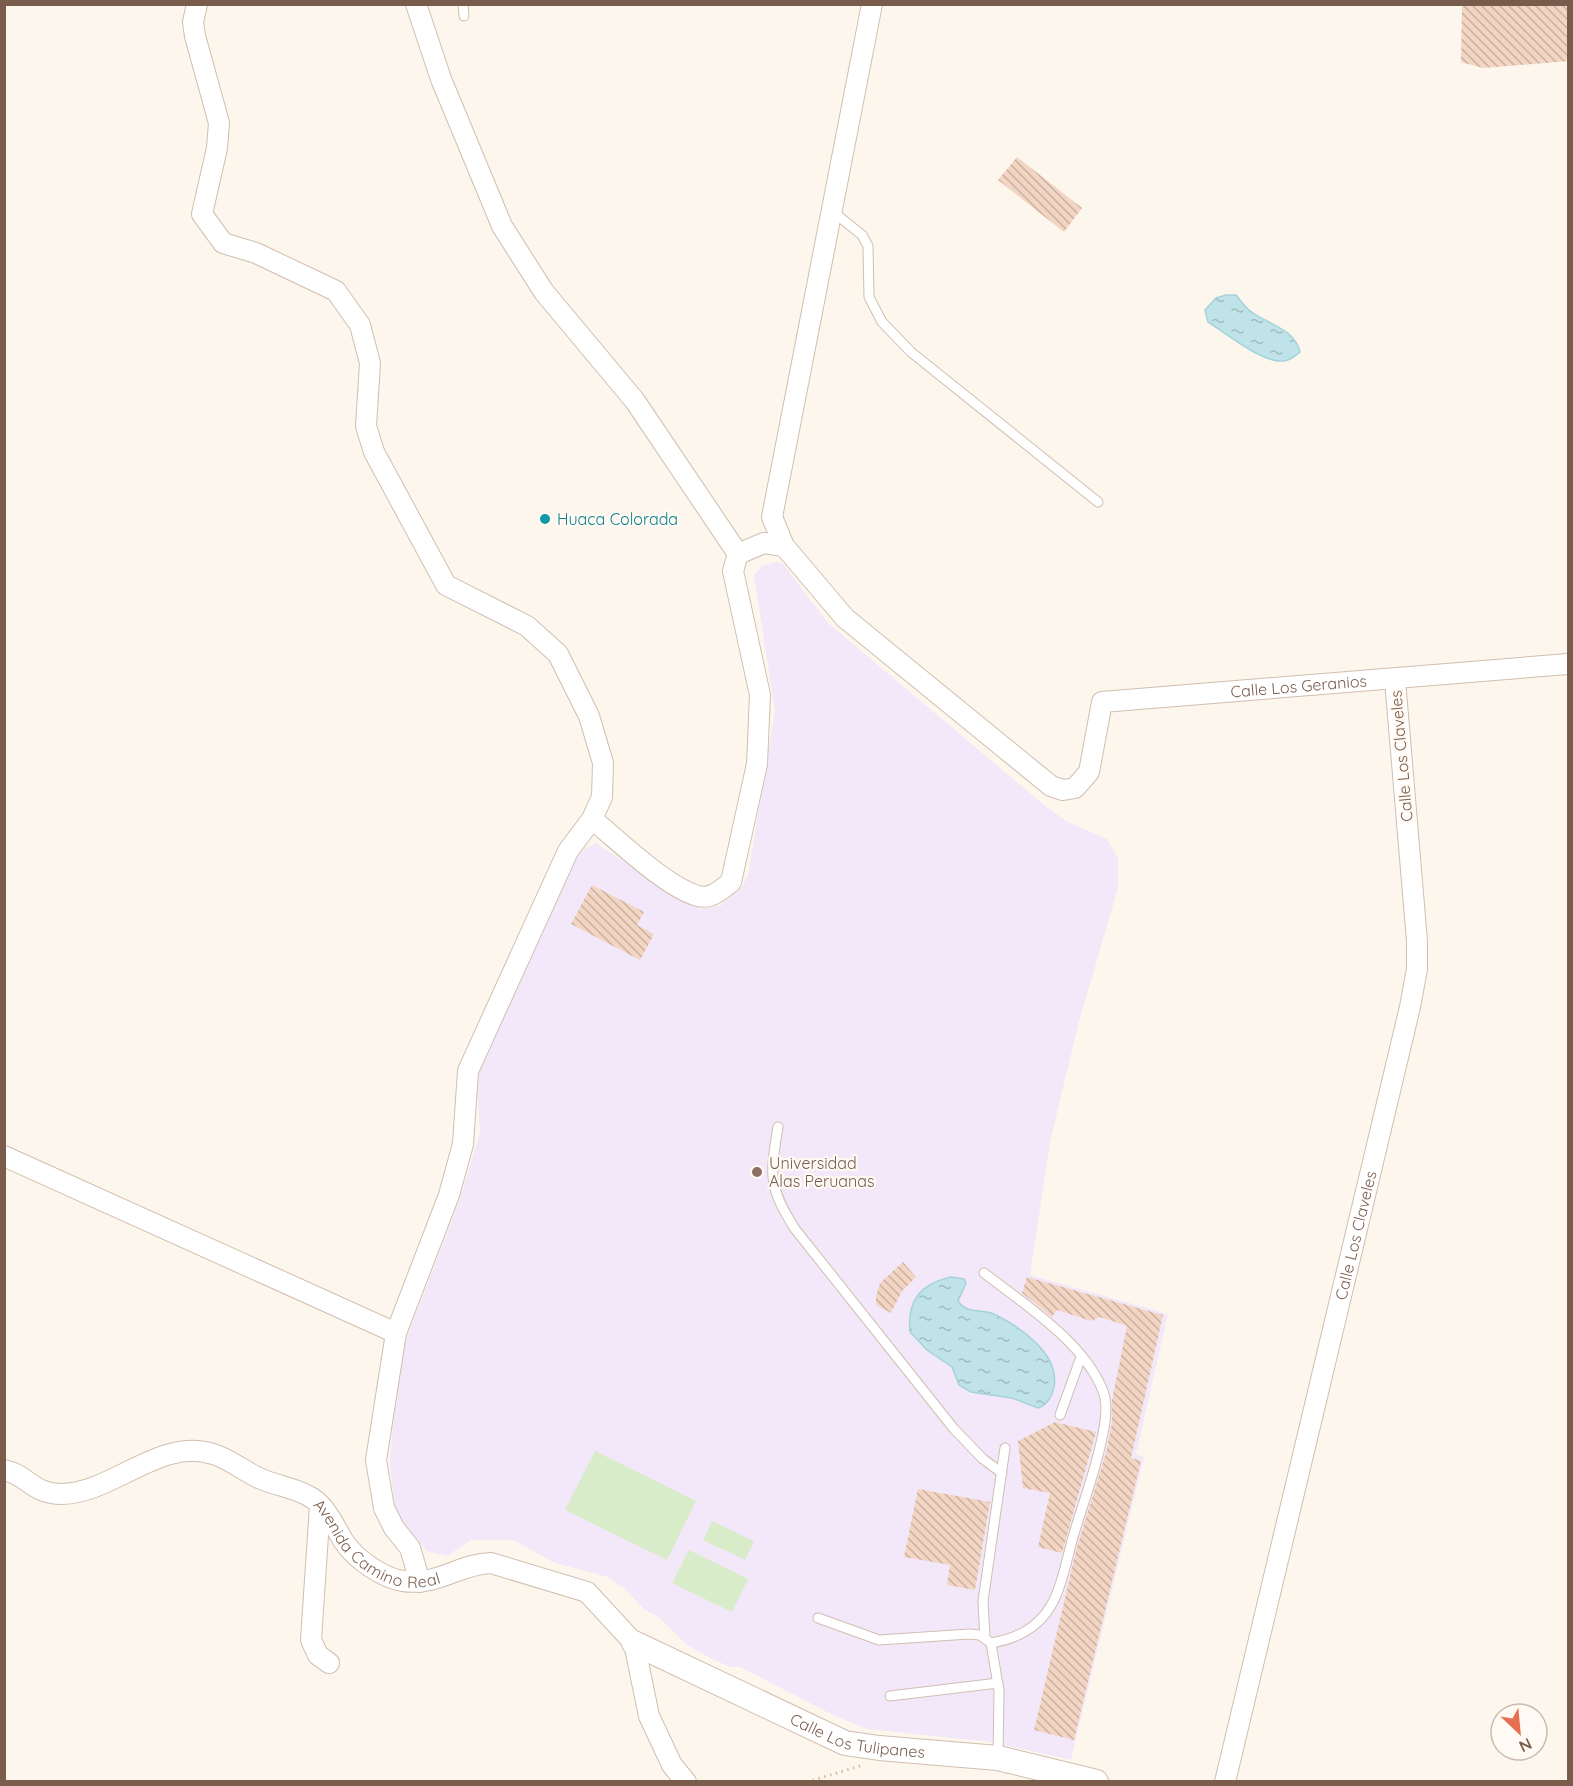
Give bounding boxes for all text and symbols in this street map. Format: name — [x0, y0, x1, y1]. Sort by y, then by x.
place label: Huaca Colorada — [557, 509, 678, 529]
marker: Huaca Colorada — [538, 512, 552, 526]
street label: Calle Los Geranios — [1230, 670, 1368, 701]
street label: Calle Los Claveles — [1385, 689, 1417, 823]
place label: Universidad Alas Peruanas — [769, 1153, 874, 1191]
marker: Universidad Alas Peruanas — [750, 1165, 764, 1179]
street label: Calle Los Claveles — [1330, 1169, 1381, 1302]
street label: Avenida Camino Real — [309, 1494, 442, 1592]
north arrow — [1489, 1702, 1549, 1762]
street label: Calle Los Tulipanes — [787, 1708, 926, 1762]
text: N — [1516, 1734, 1535, 1757]

